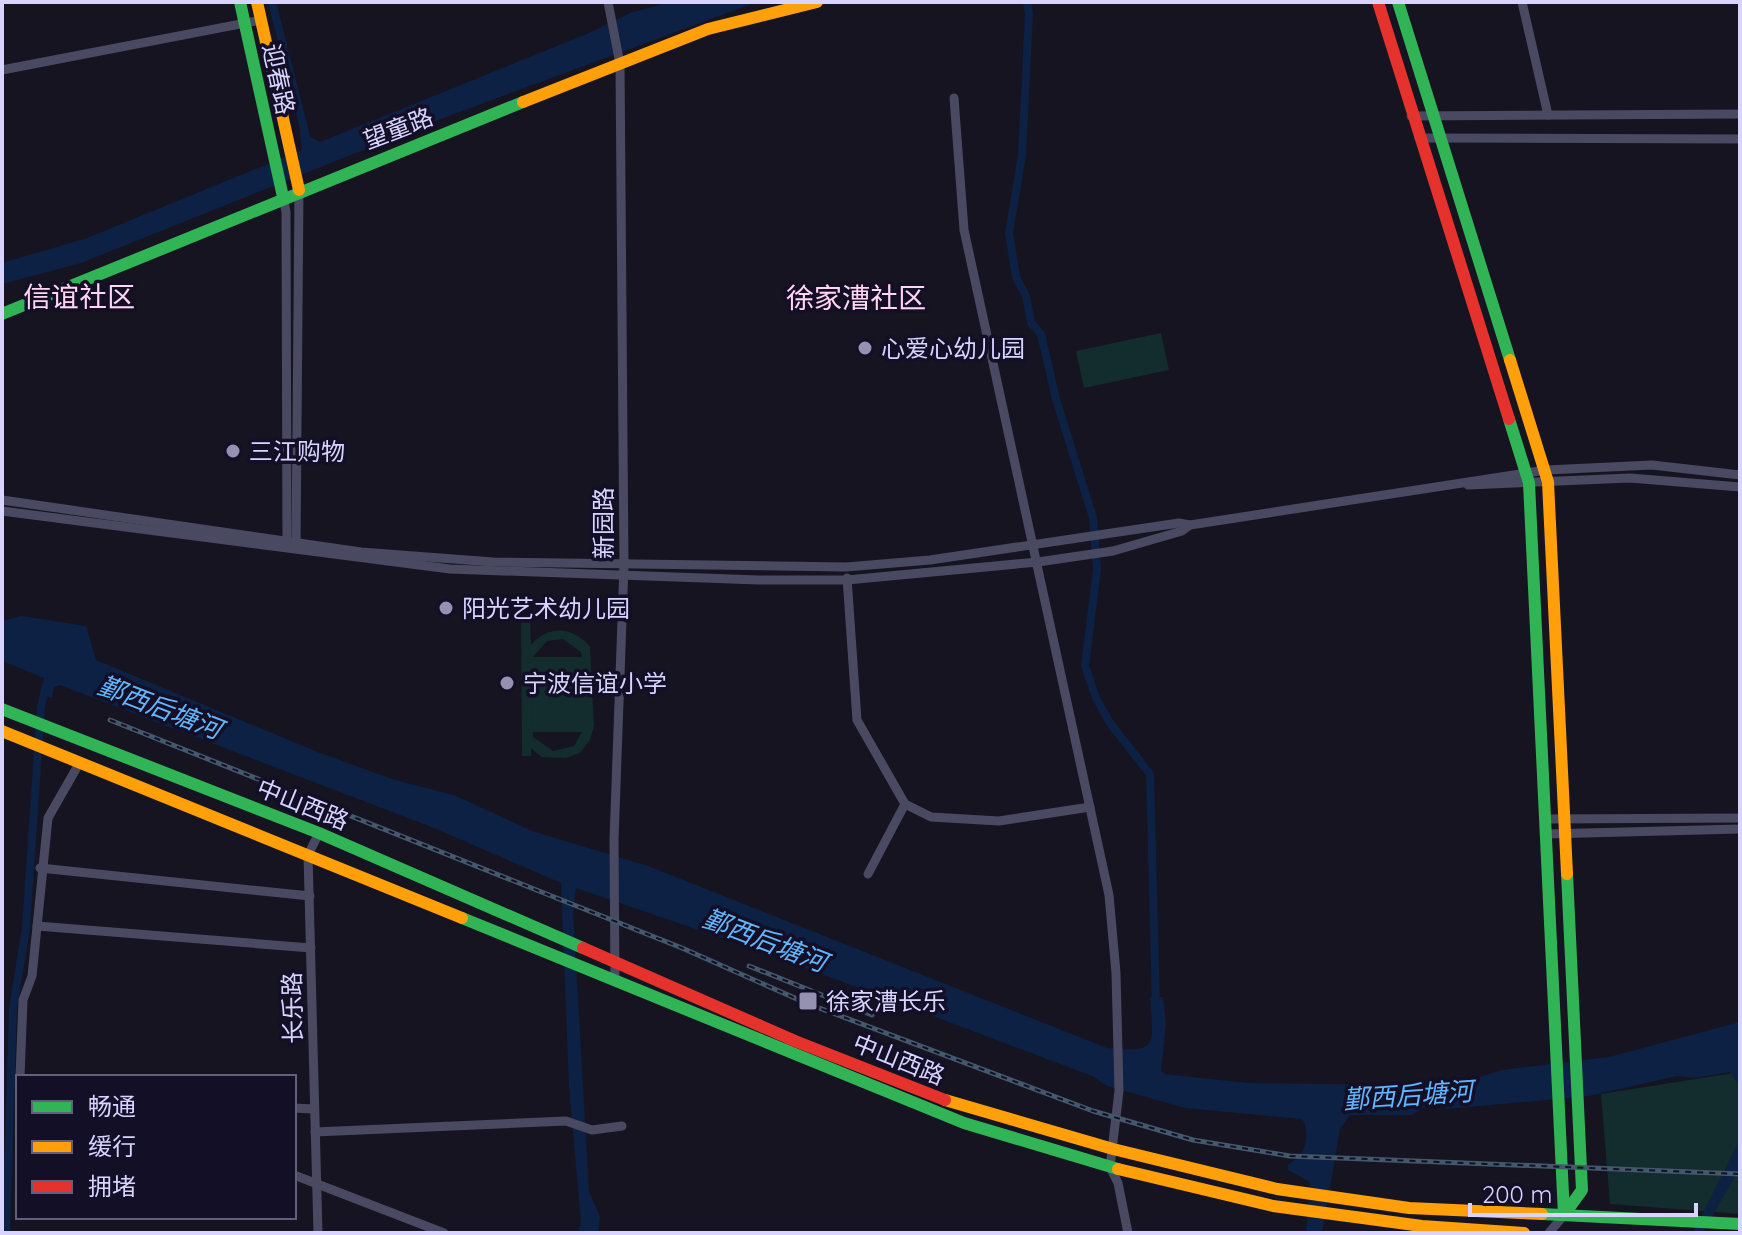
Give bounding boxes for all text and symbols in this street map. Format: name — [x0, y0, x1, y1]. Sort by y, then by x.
street label: 迎春路 — [257, 41, 301, 117]
street label: 望童路 — [359, 101, 437, 155]
district label: 信谊社区 — [23, 279, 135, 314]
district label: 徐家漕社区 — [786, 280, 926, 315]
place label: 心爱心幼儿园 — [881, 333, 1025, 363]
marker: 心爱心幼儿园 — [856, 339, 874, 357]
place label: 三江购物 — [249, 436, 345, 466]
marker: 三江购物 — [224, 442, 242, 460]
street label: 新园路 — [588, 487, 618, 559]
place label: 阳光艺术幼儿园 — [462, 593, 630, 623]
marker: 阳光艺术幼儿园 — [437, 599, 455, 617]
water label: 鄞西后塘河 — [93, 668, 231, 747]
place label: 宁波信谊小学 — [523, 668, 667, 698]
marker: 宁波信谊小学 — [498, 674, 516, 692]
street label: 中山西路 — [253, 772, 353, 836]
water label: 鄞西后塘河 — [698, 901, 836, 980]
street label: 长乐路 — [276, 972, 308, 1044]
place label: 徐家漕长乐 — [826, 986, 946, 1016]
marker: 徐家漕长乐 — [797, 990, 819, 1012]
street label: 中山西路 — [849, 1027, 949, 1091]
water label: 鄞西后塘河 — [1342, 1074, 1479, 1116]
legend — [16, 1075, 296, 1219]
text: 畅通 — [88, 1091, 136, 1121]
text: 缓行 — [88, 1131, 136, 1161]
scale bar — [1470, 1167, 1696, 1217]
text: 拥堵 — [88, 1171, 136, 1201]
text: 200 m — [1482, 1179, 1552, 1209]

